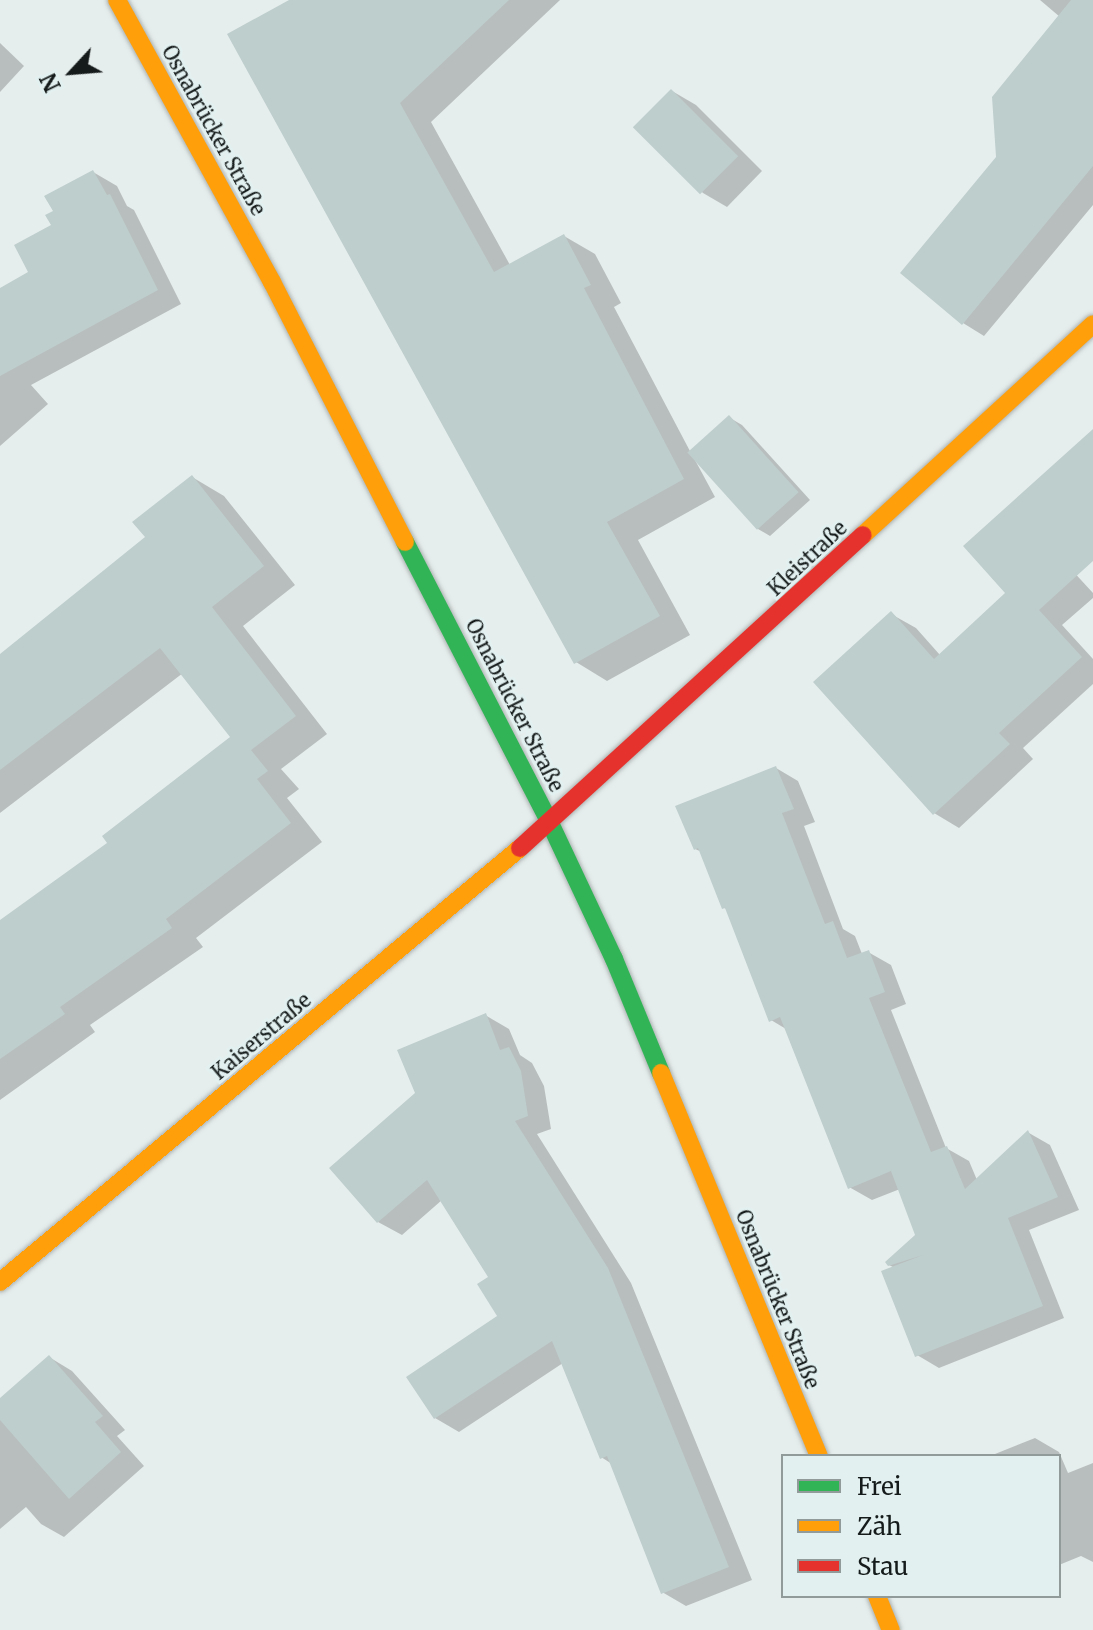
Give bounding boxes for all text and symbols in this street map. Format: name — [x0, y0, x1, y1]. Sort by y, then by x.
north arrow — [32, 32, 112, 112]
street label: Osnabrücker Straße — [157, 41, 271, 219]
text: N — [34, 69, 67, 96]
street label: Kleistraße — [763, 516, 851, 600]
street label: Osnabrücker Straße — [461, 615, 569, 795]
street label: Kaiserstraße — [207, 988, 315, 1084]
street label: Osnabrücker Straße — [731, 1206, 825, 1392]
legend — [781, 1454, 1061, 1598]
text: Frei — [857, 1471, 902, 1502]
text: Zäh — [857, 1511, 902, 1542]
text: Stau — [857, 1551, 908, 1582]

